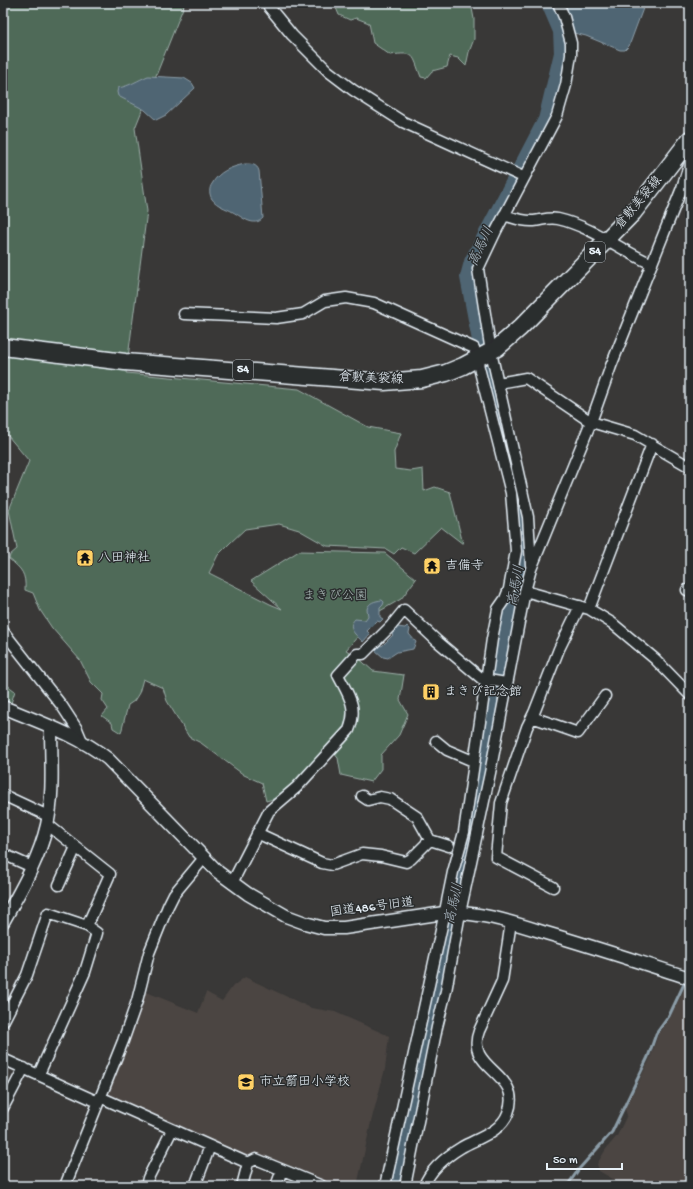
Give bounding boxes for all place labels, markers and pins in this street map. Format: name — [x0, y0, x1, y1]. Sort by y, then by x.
temple icon: 八田神社 — [75, 548, 95, 568]
place label: 八田神社 — [98, 551, 150, 566]
temple icon: 吉備寺 — [422, 556, 442, 576]
place label: 吉備寺 — [445, 559, 484, 574]
building icon: まきび記念館 — [421, 682, 441, 702]
place label: まきび記念館 — [444, 684, 522, 700]
school or university icon: 市立箭田小学校 — [236, 1072, 256, 1092]
place label: 市立箭田小学校 — [259, 1074, 350, 1090]

